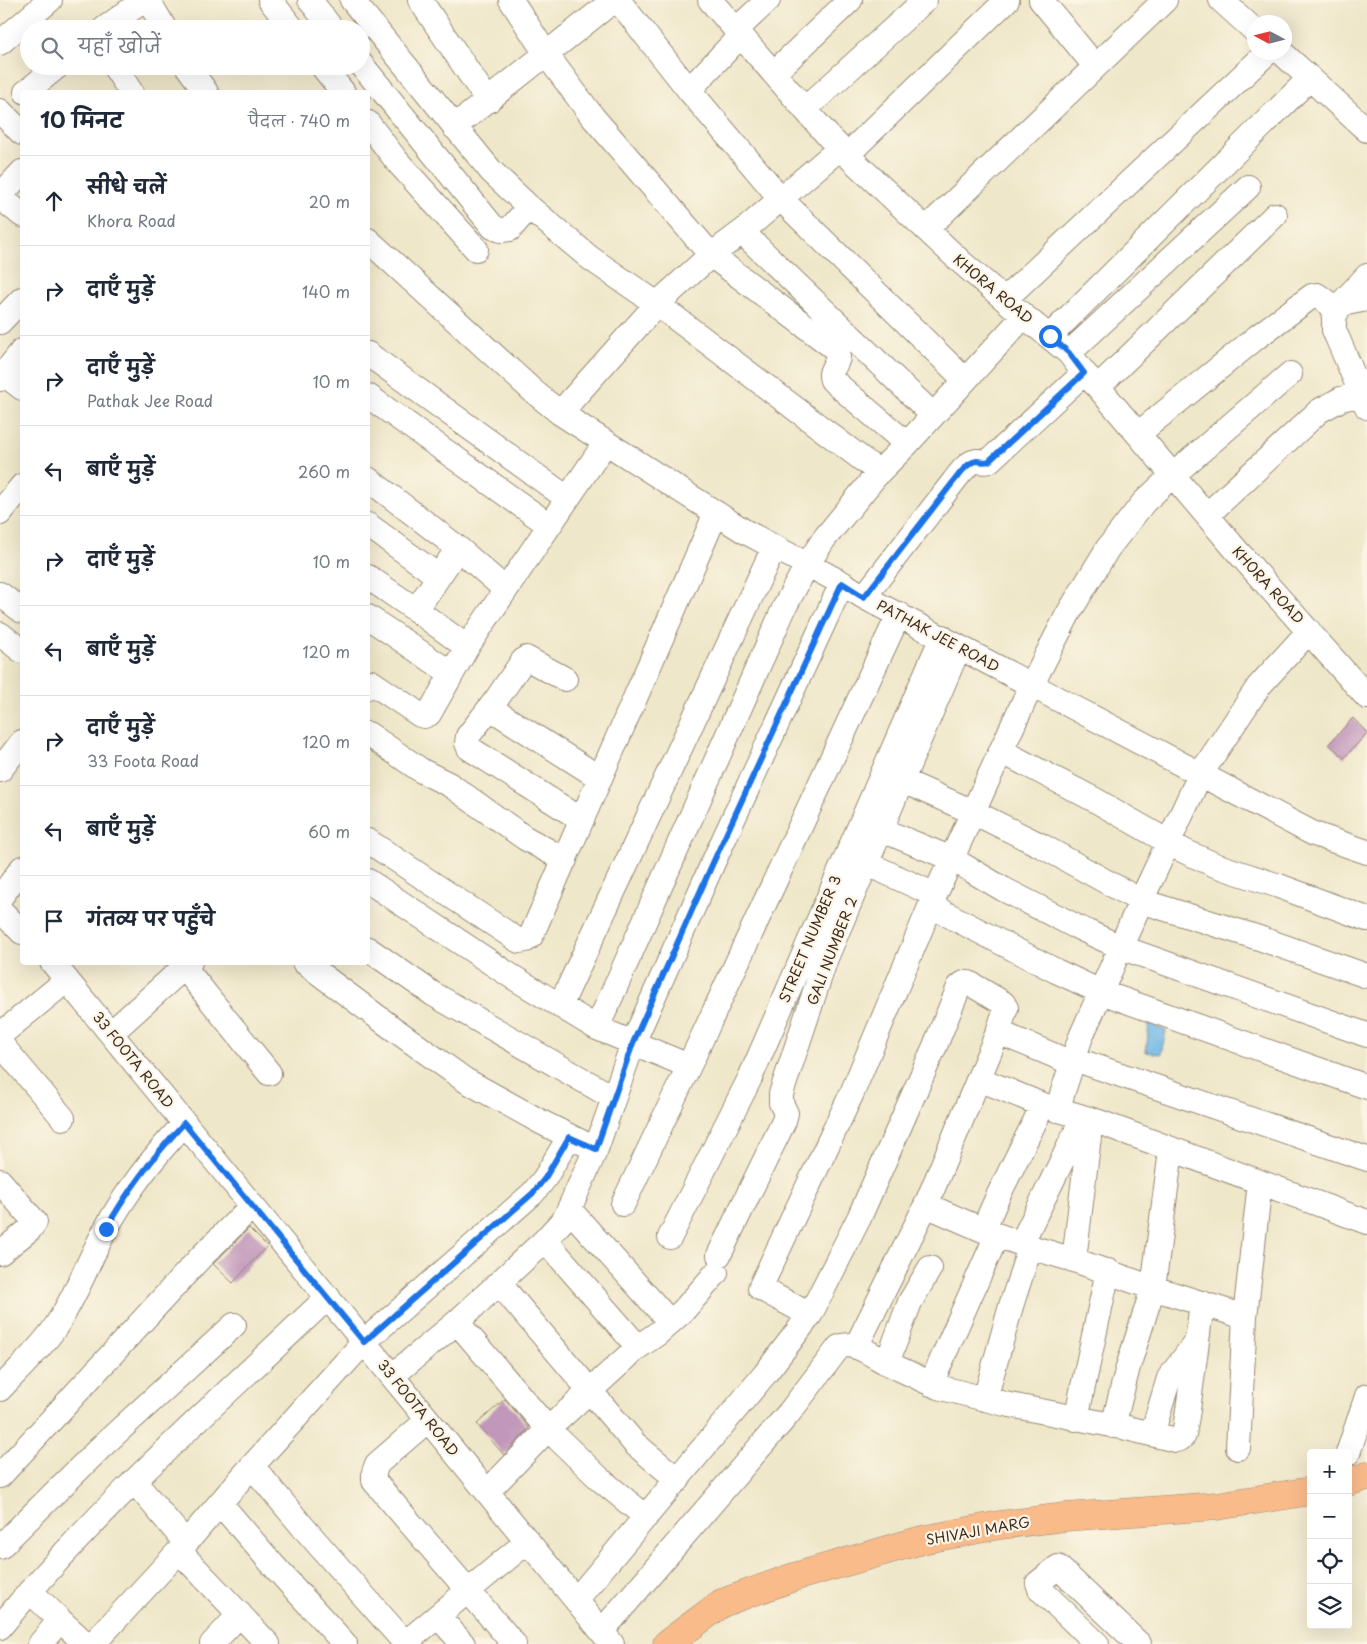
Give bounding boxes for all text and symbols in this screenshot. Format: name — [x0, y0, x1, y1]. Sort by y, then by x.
north arrow — [1247, 15, 1292, 60]
search box — [20, 20, 370, 75]
text: यहाँ खोजें — [78, 31, 161, 59]
icon: search — [38, 34, 66, 62]
text: 10 मिनट — [40, 103, 123, 135]
text: पैदल · 740 m — [248, 108, 350, 132]
text: सीधे चलें — [87, 172, 166, 200]
icon: ahead — [40, 187, 68, 215]
text: 20 m — [309, 189, 350, 213]
text: Khora Road — [87, 208, 176, 232]
street label: KHORA ROAD — [949, 249, 1038, 328]
text: दाएँ मुड़ें — [87, 274, 154, 302]
icon: right — [40, 277, 68, 305]
text: 140 m — [302, 279, 350, 303]
route start — [1039, 325, 1062, 348]
text: दाएँ मुड़ें — [87, 352, 154, 380]
icon: right — [40, 367, 68, 395]
text: 10 m — [313, 369, 350, 393]
text: Pathak Jee Road — [87, 388, 213, 412]
text: बाएँ मुड़ें — [87, 454, 155, 482]
icon: left — [40, 457, 68, 485]
text: 260 m — [298, 459, 350, 483]
street label: KHORA ROAD — [1228, 541, 1309, 628]
text: दाएँ मुड़ें — [87, 544, 154, 572]
icon: right — [40, 547, 68, 575]
text: 10 m — [313, 549, 350, 573]
street label: PATHAK JEE ROAD — [873, 594, 1003, 677]
text: बाएँ मुड़ें — [87, 634, 155, 662]
icon: left — [40, 637, 68, 665]
text: 120 m — [303, 639, 350, 663]
text: दाएँ मुड़ें — [87, 712, 154, 740]
icon: right — [40, 727, 68, 755]
text: 120 m — [303, 729, 350, 753]
text: 33 Foota Road — [87, 748, 199, 772]
text: बाएँ मुड़ें — [87, 814, 155, 842]
icon: left — [40, 817, 68, 845]
text: 60 m — [308, 819, 350, 843]
street label: STREET NUMBER 3 — [773, 872, 846, 1006]
street label: GALI NUMBER 2 — [801, 894, 862, 1008]
text: गंतव्य पर पहुँचे — [87, 904, 215, 932]
icon: arrive — [40, 907, 68, 935]
street label: 33 FOOTA ROAD — [88, 1007, 179, 1113]
route end — [95, 1218, 118, 1241]
street label: 33 FOOTA ROAD — [373, 1355, 464, 1461]
map controls — [1307, 1449, 1352, 1629]
button: + — [1307, 1449, 1352, 1494]
button: − — [1307, 1494, 1352, 1539]
street label: SHIVAJI MARG — [924, 1511, 1031, 1550]
button: locate — [1307, 1539, 1352, 1584]
button: layers — [1307, 1584, 1352, 1629]

